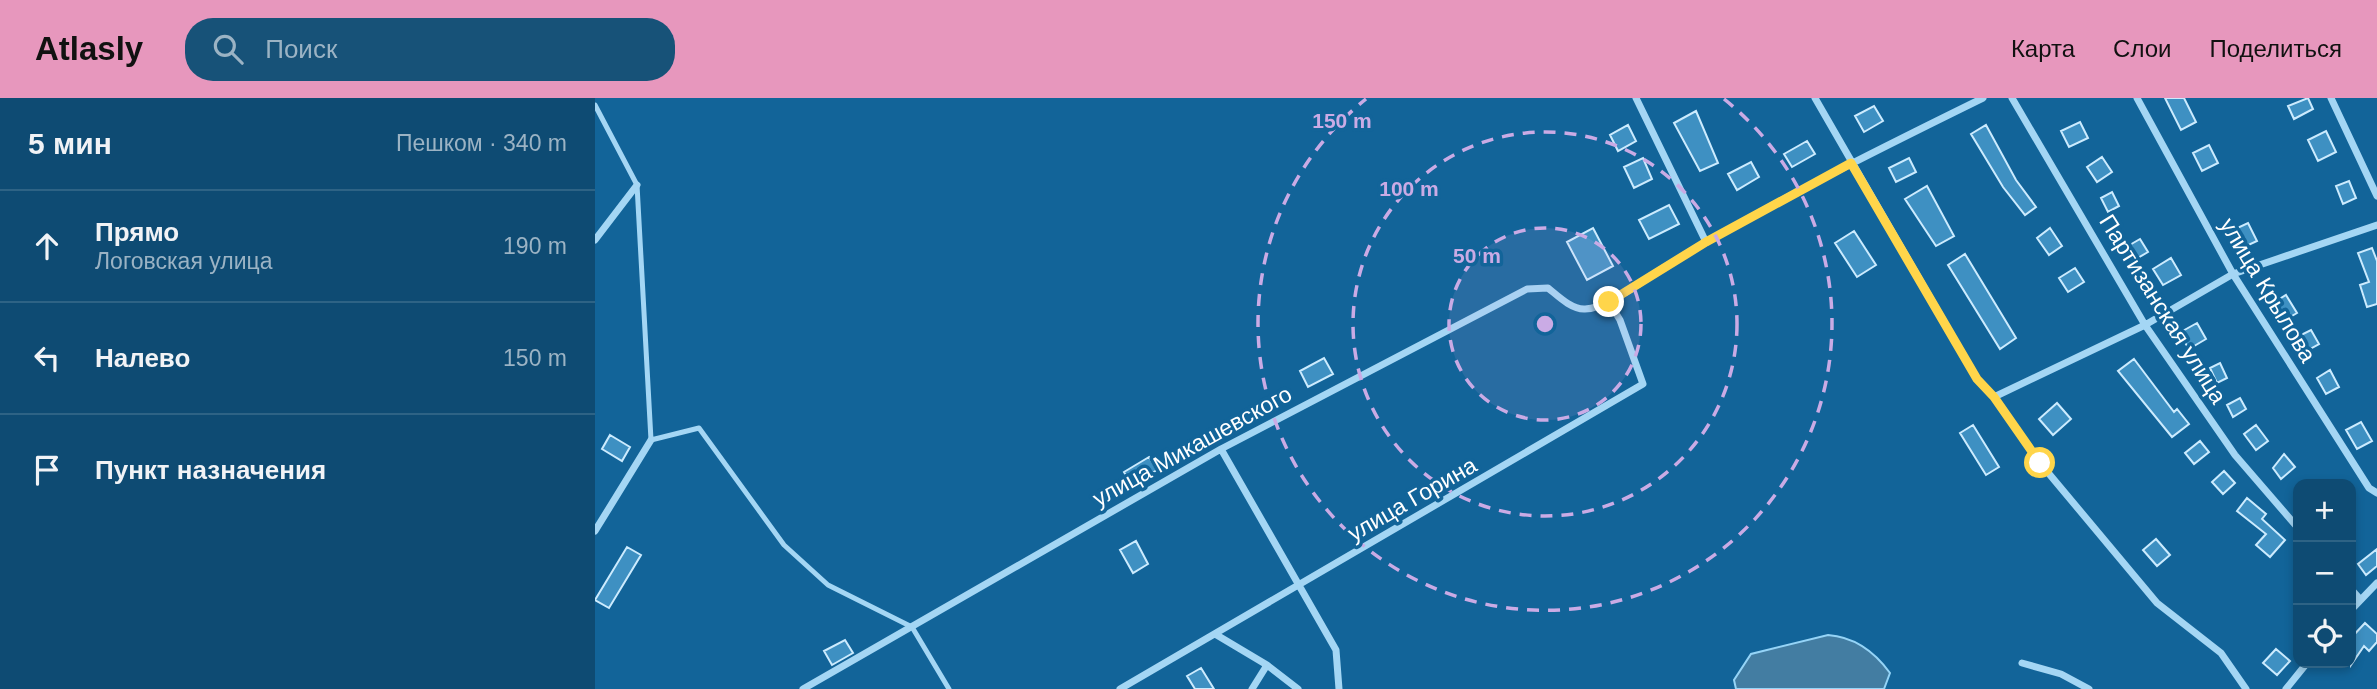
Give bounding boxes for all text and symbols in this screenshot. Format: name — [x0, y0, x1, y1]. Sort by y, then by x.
search box — [185, 18, 675, 81]
text: Atlasly — [35, 30, 143, 67]
icon: search — [209, 30, 247, 68]
text: Поиск — [265, 34, 337, 64]
text: Карта — [2011, 35, 2075, 62]
text: Слои — [2113, 35, 2171, 62]
text: Поделиться — [2209, 35, 2342, 62]
text: 150 m — [1312, 109, 1372, 132]
text: 5 мин — [28, 127, 112, 160]
text: Пешком · 340 m — [396, 130, 567, 156]
text: 100 m — [1379, 177, 1439, 200]
street label: Партизанская улица — [2094, 210, 2232, 408]
street label: улица Крылова — [2215, 213, 2321, 367]
text: Прямо — [95, 217, 179, 247]
icon: ahead — [28, 227, 66, 265]
text: 190 m — [503, 233, 567, 259]
text: 50 m — [1453, 244, 1501, 267]
text: Логовская улица — [95, 248, 272, 274]
route end — [1593, 286, 1624, 317]
centre of rings — [1533, 312, 1557, 336]
icon: left — [28, 339, 66, 377]
text: Налево — [95, 343, 190, 373]
text: 150 m — [503, 345, 567, 371]
street label: улица Микашевского — [1088, 380, 1296, 512]
route start — [2024, 447, 2055, 478]
icon: arrive — [28, 451, 66, 489]
street label: улица Горина — [1343, 452, 1481, 546]
text: Пункт назначения — [95, 455, 326, 485]
map controls — [2293, 479, 2356, 668]
button: + — [2293, 479, 2356, 542]
button: − — [2293, 542, 2356, 605]
button: locate — [2293, 605, 2356, 668]

